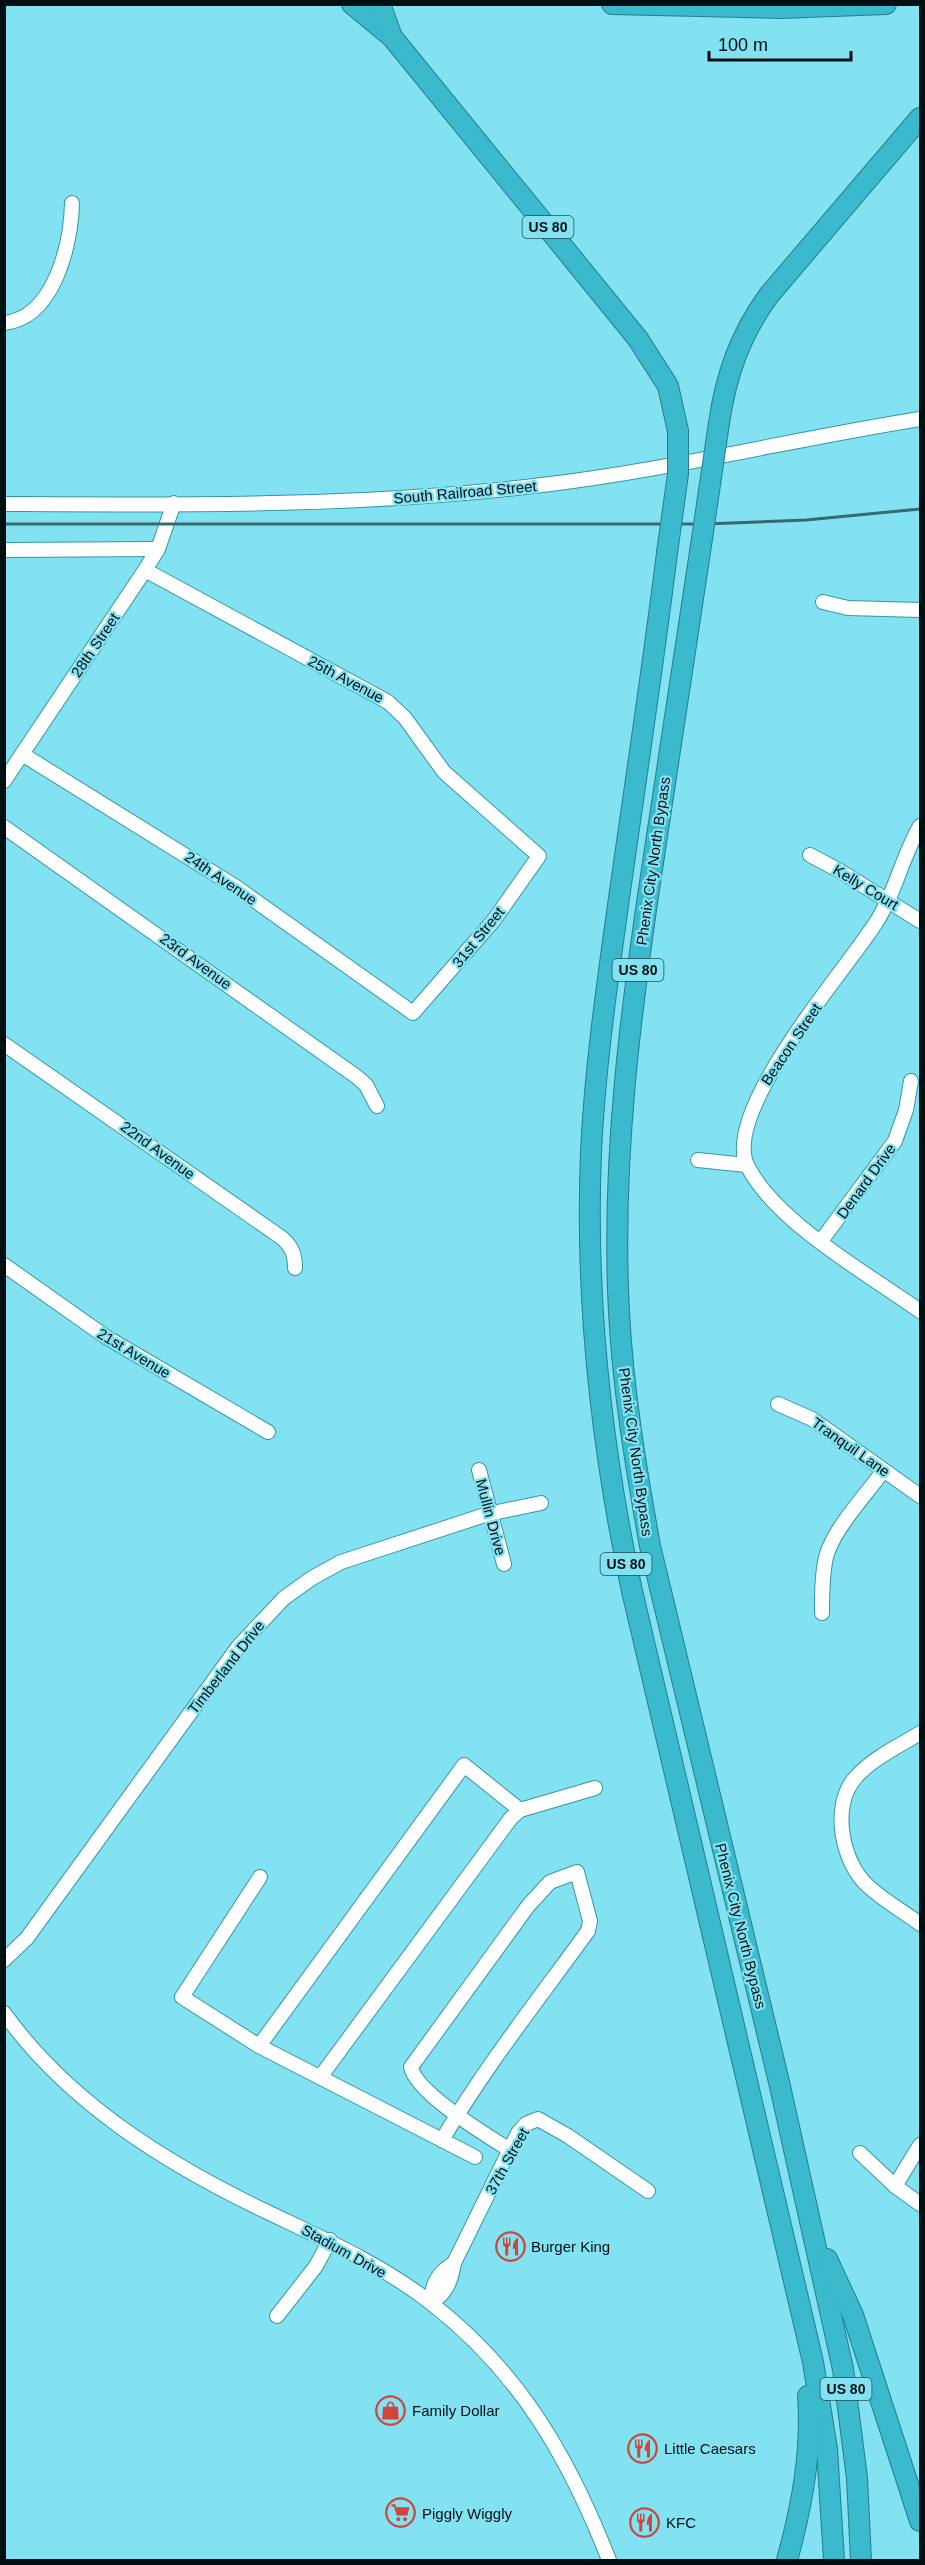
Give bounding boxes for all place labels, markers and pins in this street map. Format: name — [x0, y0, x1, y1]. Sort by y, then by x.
restaurant icon: Burger King — [494, 2230, 526, 2262]
place label: Burger King — [531, 2238, 610, 2255]
shop icon: Family Dollar — [375, 2394, 407, 2426]
place label: Family Dollar — [412, 2402, 500, 2419]
restaurant icon: Little Caesars — [627, 2432, 659, 2464]
place label: Little Caesars — [664, 2440, 756, 2457]
supermarket icon: Piggly Wiggly — [385, 2497, 417, 2529]
place label: Piggly Wiggly — [422, 2505, 513, 2522]
restaurant icon: KFC — [629, 2506, 661, 2538]
place label: KFC — [666, 2514, 696, 2531]

